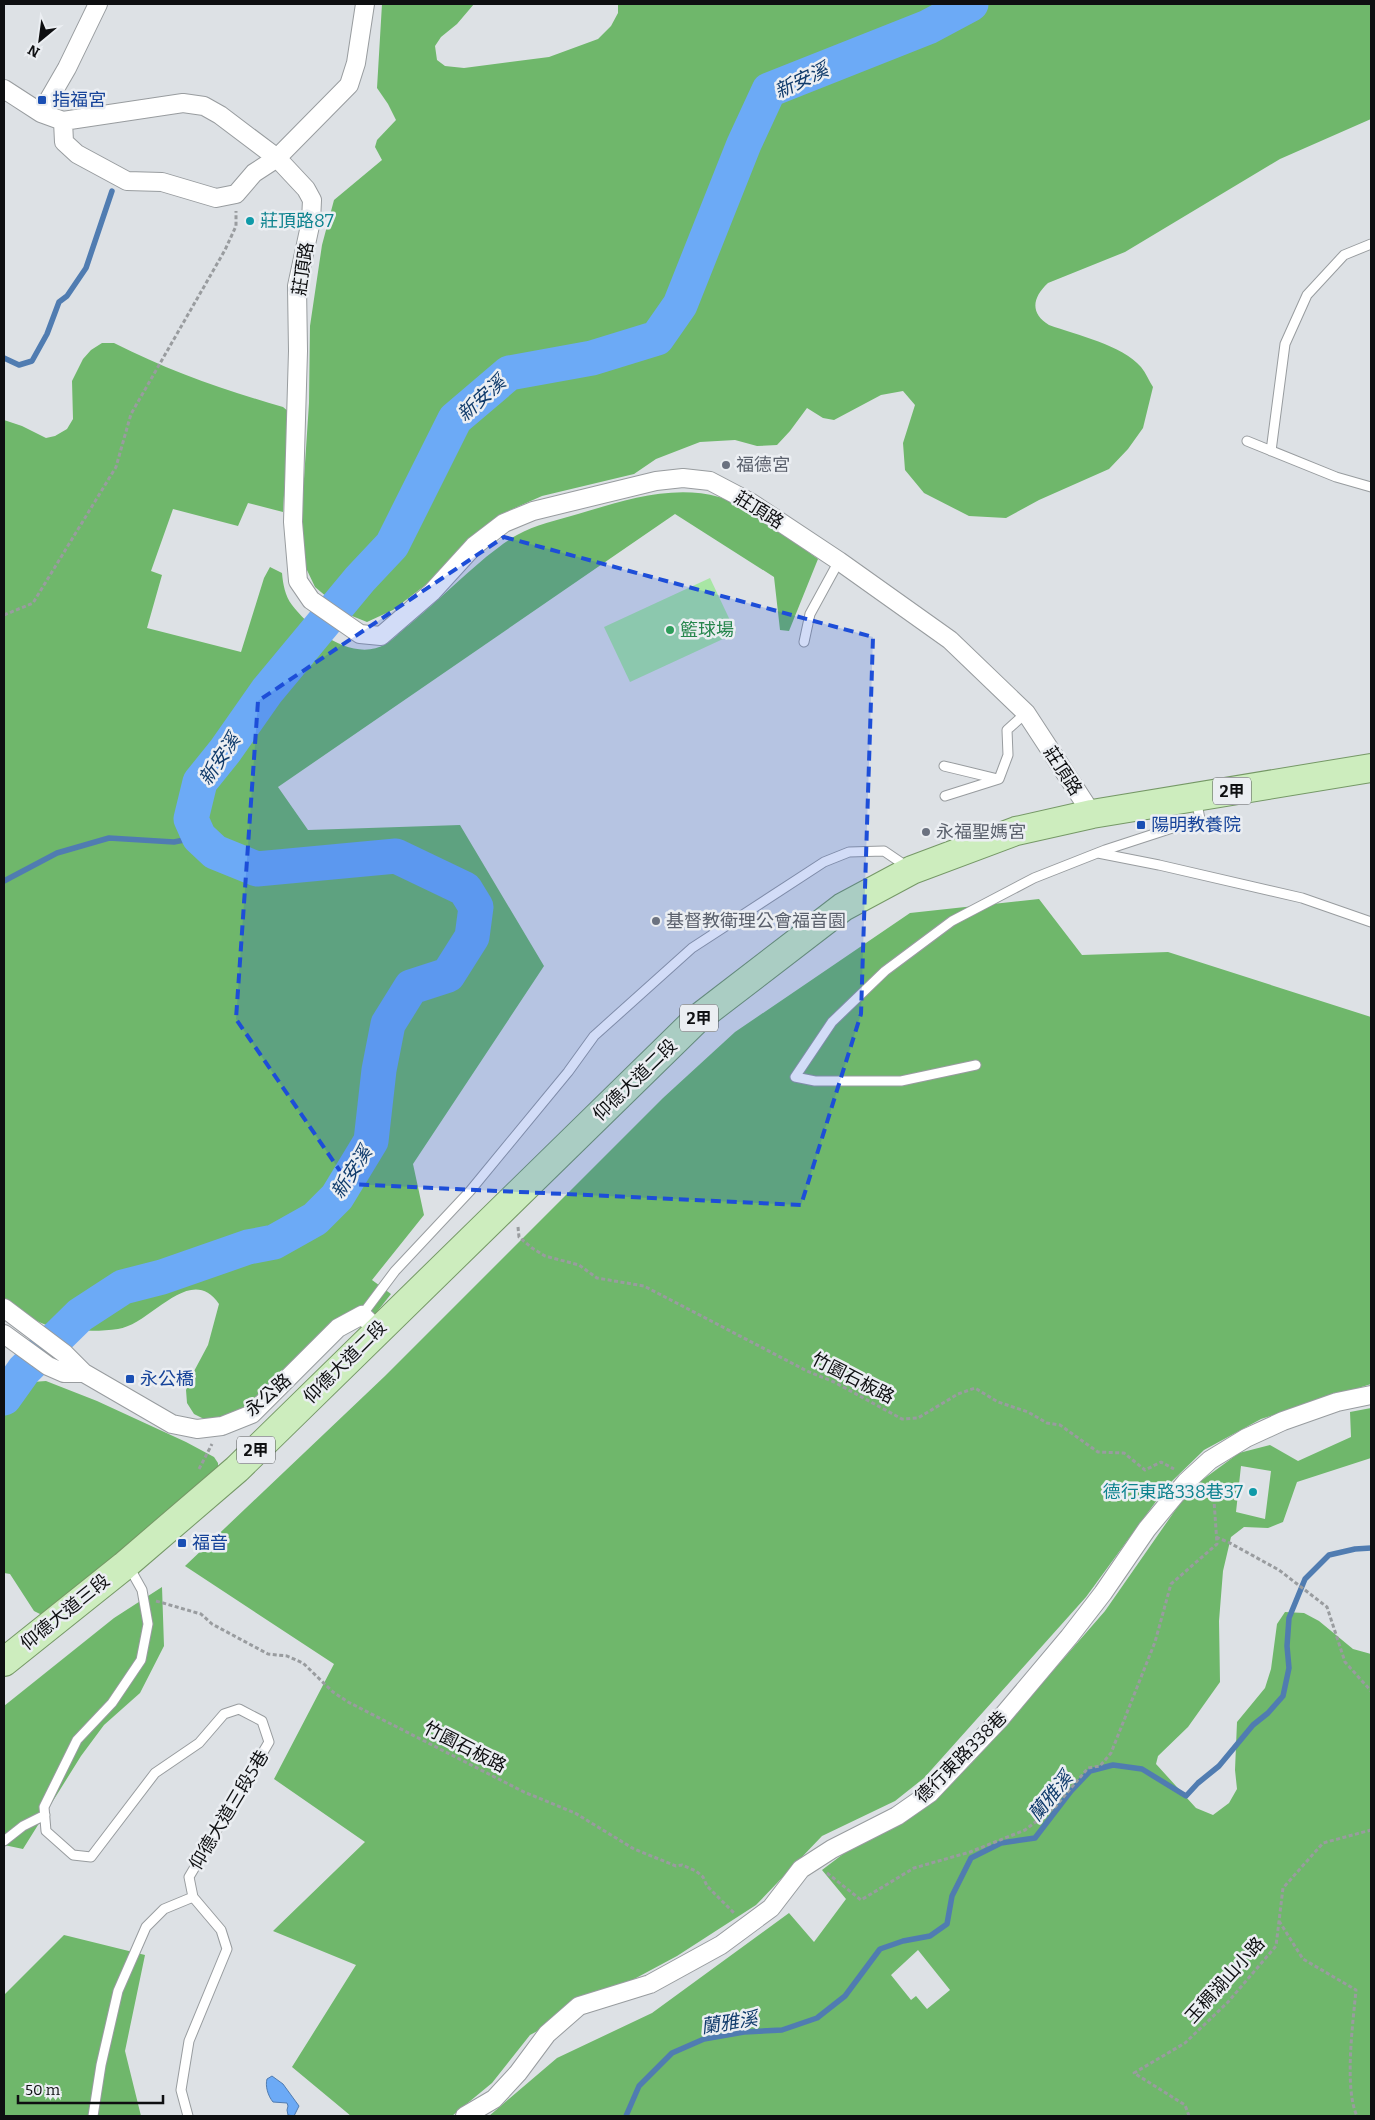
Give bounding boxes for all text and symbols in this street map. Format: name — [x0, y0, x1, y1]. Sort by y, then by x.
north arrow — [15, 15, 65, 65]
text: N — [25, 41, 43, 61]
water label: 新安溪 — [771, 57, 835, 103]
place label: 指福宮 — [52, 89, 106, 111]
marker: 指福宮 — [36, 94, 48, 106]
place label: 莊頂路87 — [260, 210, 334, 232]
marker: 莊頂路87 — [244, 215, 256, 227]
street label: 莊頂路 — [288, 241, 318, 297]
water label: 新安溪 — [452, 369, 512, 426]
place label: 福德宮 — [736, 454, 790, 476]
marker: 福德宮 — [720, 459, 732, 471]
street label: 莊頂路 — [730, 486, 788, 534]
place label: 籃球場 — [680, 619, 734, 641]
marker: 籃球場 — [664, 624, 676, 636]
water label: 新安溪 — [194, 727, 247, 789]
street label: 莊頂路 — [1039, 742, 1087, 800]
road number: 2甲 — [1213, 778, 1251, 804]
place label: 陽明教養院 — [1151, 814, 1241, 836]
marker: 陽明教養院 — [1135, 819, 1147, 831]
place label: 永福聖媽宮 — [936, 821, 1026, 843]
marker: 永福聖媽宮 — [920, 826, 932, 838]
place label: 基督教衛理公會福音園 — [666, 910, 846, 932]
marker: 基督教衛理公會福音園 — [650, 915, 662, 927]
road number: 2甲 — [680, 1004, 718, 1032]
street label: 仰德大道二段 — [589, 1035, 681, 1125]
water label: 新安溪 — [326, 1140, 378, 1202]
street label: 仰德大道二段 — [299, 1316, 391, 1408]
street label: 竹園石板路 — [808, 1348, 898, 1408]
place label: 永公橋 — [140, 1368, 194, 1390]
street label: 永公路 — [240, 1369, 296, 1421]
marker: 永公橋 — [124, 1373, 136, 1385]
road number: 2甲 — [237, 1436, 275, 1464]
place label: 德行東路338巷37 — [1103, 1481, 1243, 1503]
marker: 德行東路338巷37 — [1247, 1486, 1259, 1498]
place label: 福音 — [192, 1532, 228, 1554]
marker: 福音 — [176, 1537, 188, 1549]
street label: 仰德大道三段 — [16, 1569, 114, 1655]
street label: 德行東路338巷 — [910, 1706, 1012, 1808]
street label: 竹園石板路 — [420, 1717, 510, 1777]
street label: 仰德大道三段5巷 — [185, 1746, 273, 1874]
water label: 蘭雅溪 — [1024, 1765, 1079, 1826]
street label: 玉稠湖山小路 — [1181, 1933, 1269, 2027]
water label: 蘭雅溪 — [699, 2006, 762, 2038]
scale bar — [18, 2072, 162, 2104]
text: 50 m — [25, 2081, 61, 2099]

